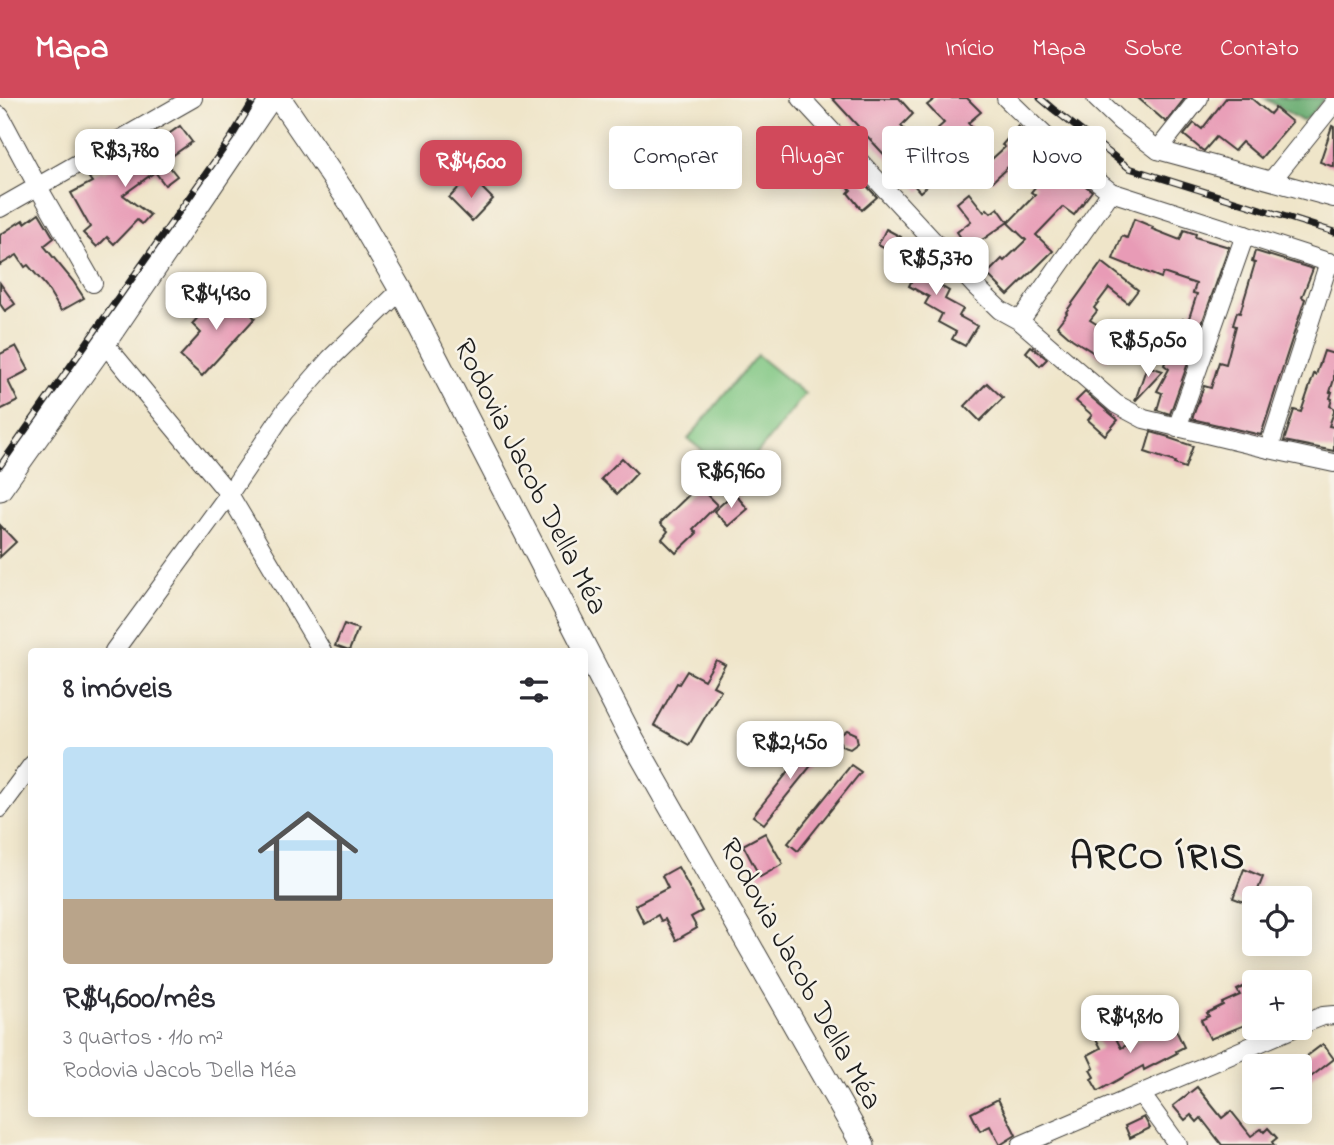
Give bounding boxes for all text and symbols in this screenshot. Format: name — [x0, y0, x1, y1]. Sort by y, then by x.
text: Mapa — [35, 25, 109, 73]
text: Início — [945, 32, 994, 67]
text: Mapa — [1032, 32, 1086, 67]
text: Sobre — [1124, 32, 1182, 67]
text: Contato — [1220, 32, 1299, 67]
chip: Comprar — [609, 126, 742, 189]
chip: Alugar — [756, 126, 868, 189]
chip: Filtros — [882, 126, 994, 189]
chip: Novo — [1008, 126, 1106, 189]
pin: R$3,780 — [60, 130, 190, 189]
text: R$3,780 — [91, 135, 159, 168]
pin: R$4,600 — [406, 140, 536, 200]
text: R$4,600 — [436, 146, 506, 179]
pin: R$5,370 — [871, 238, 1001, 297]
text: R$5,370 — [900, 243, 972, 276]
pin: R$4,430 — [151, 272, 281, 332]
text: R$4,430 — [182, 278, 250, 311]
pin: R$5,050 — [1083, 320, 1213, 379]
text: R$5,050 — [1110, 325, 1186, 358]
street label: Rodovia Jacob Della Méa — [441, 332, 618, 623]
pin: R$6,960 — [666, 450, 796, 510]
text: R$6,960 — [697, 456, 765, 489]
text: 8 imóveis — [63, 668, 173, 712]
icon: filters — [515, 671, 553, 709]
pin: R$2,450 — [725, 722, 855, 781]
text: R$2,450 — [753, 727, 827, 760]
icon: home — [245, 793, 371, 919]
street label: Rodovia Jacob Della Méa — [706, 831, 892, 1118]
district label: ARCO ÍRIS — [1070, 832, 1246, 886]
map controls — [1242, 886, 1312, 1124]
button: locate — [1242, 886, 1312, 956]
button: + — [1242, 970, 1312, 1040]
text: R$4,600/mês — [63, 978, 216, 1022]
pin: R$4,810 — [1065, 996, 1195, 1055]
text: R$4,810 — [1097, 1001, 1163, 1034]
text: 3 quartos · 110 m² — [63, 1022, 223, 1055]
button: − — [1242, 1054, 1312, 1124]
text: Rodovia Jacob Della Méa — [63, 1055, 297, 1088]

